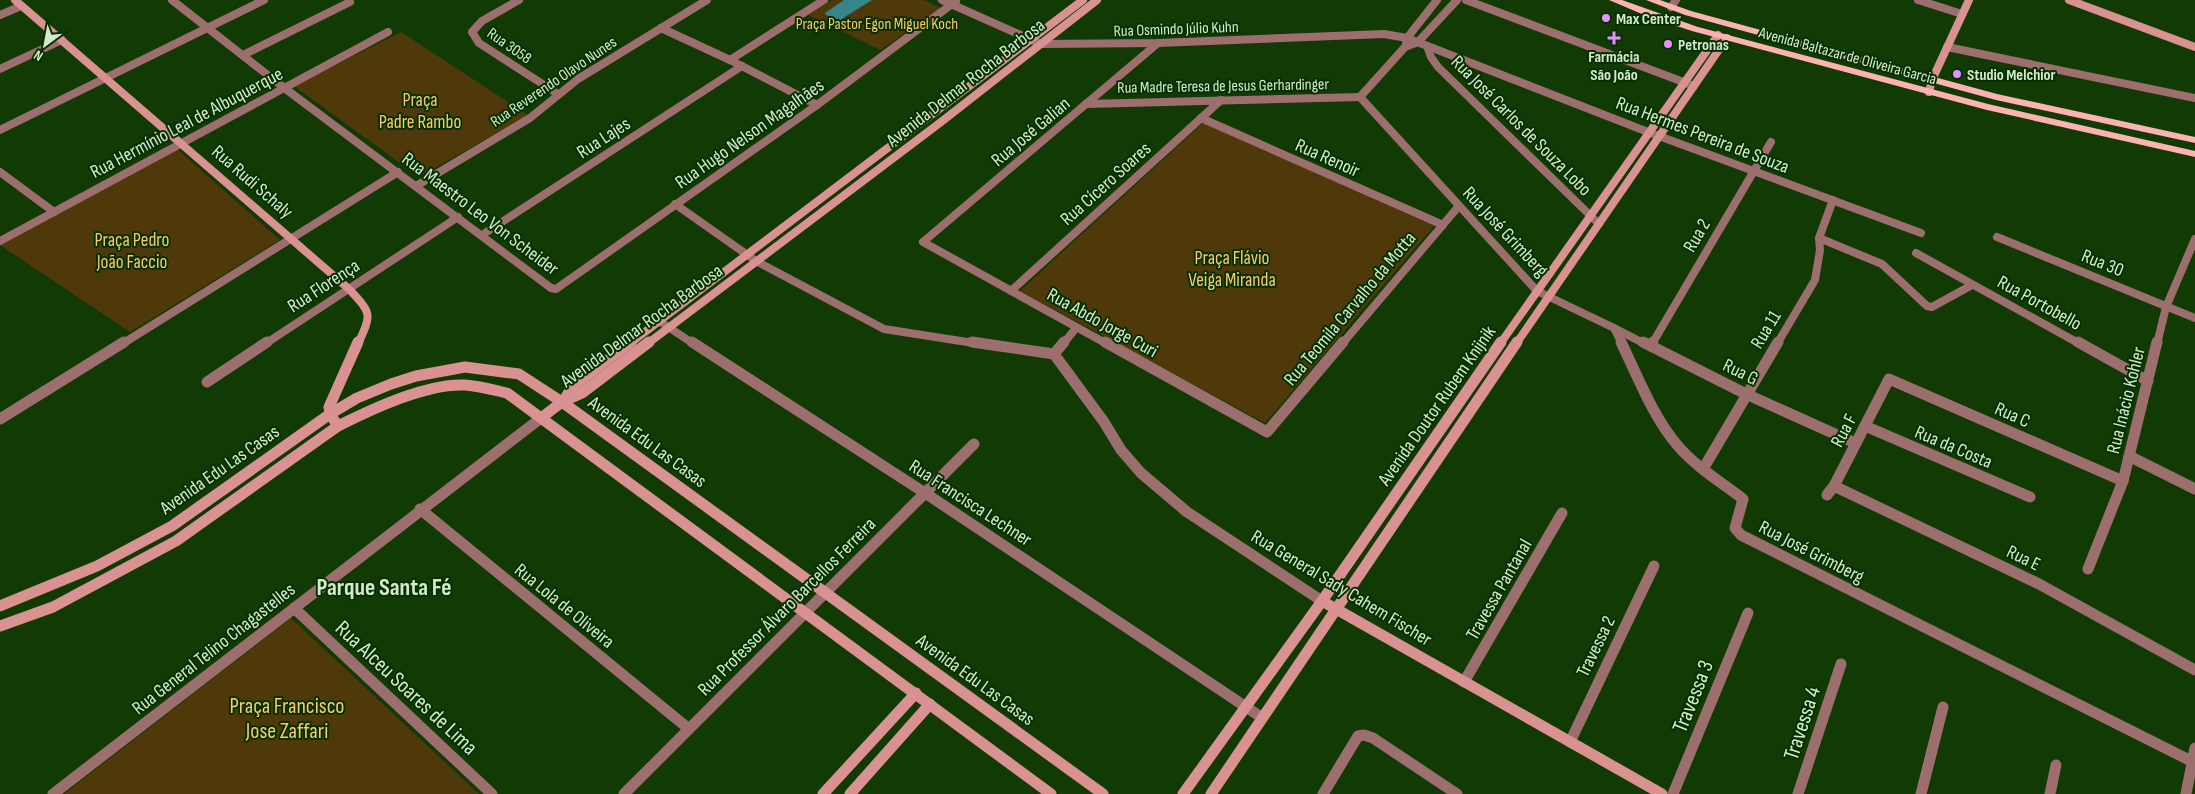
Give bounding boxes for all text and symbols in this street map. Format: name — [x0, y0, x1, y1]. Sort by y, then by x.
place label: Max Center — [1616, 10, 1681, 29]
marker: Max Center — [1600, 12, 1612, 24]
street label: Avenida Delmar Rocha Barbosa — [881, 14, 1050, 153]
park label: Praça Pastor Egon Miguel Koch — [796, 15, 958, 34]
street label: Rua Osmindo Júlio Kuhn — [1113, 18, 1239, 41]
north arrow — [20, 20, 70, 70]
street label: Avenida Baltazar de Oliveira Garcia — [1756, 23, 1938, 89]
street label: Rua 3058 — [483, 24, 535, 68]
marker: Farmácia São João — [1608, 32, 1620, 44]
street label: Rua Reverendo Olavo Nunes — [487, 33, 621, 132]
place label: Petronas — [1678, 36, 1729, 55]
marker: Petronas — [1662, 38, 1674, 50]
text: N — [31, 46, 46, 65]
place label: Farmácia São João — [1588, 48, 1640, 85]
street label: Rua José Carlos de Souza Lobo — [1446, 51, 1596, 201]
street label: Rua Hermínio Leal de Albuquerque — [86, 63, 287, 184]
place label: Studio Melchior — [1967, 66, 2055, 85]
marker: Studio Melchior — [1951, 68, 1963, 80]
street label: Rua Hugo Nelson Magalhães — [671, 74, 829, 194]
street label: Rua Madre Teresa de Jesus Gerhardinger — [1117, 75, 1329, 98]
park label: Praça Padre Rambo — [379, 89, 461, 134]
street label: Rua Hermes Pereira de Souza — [1613, 92, 1792, 179]
street label: Rua José Galian — [987, 93, 1075, 172]
street label: Rua Lajes — [573, 112, 635, 164]
street label: Rua Renoir — [1292, 134, 1364, 183]
street label: Rua Cícero Soares — [1056, 137, 1156, 231]
street label: Rua Rudi Schaly — [207, 141, 298, 224]
street label: Rua Maestro Leo Von Scheider — [397, 148, 563, 281]
street label: Rua José Grimberg — [1457, 182, 1553, 282]
street label: Rua 2 — [1679, 215, 1716, 257]
street label: Rua Teomila Carvalho da Motta — [1279, 227, 1421, 391]
park label: Praça Pedro João Faccio — [95, 229, 169, 274]
street label: Rua 30 — [2078, 245, 2127, 282]
park label: Praça Flávio Veiga Miranda — [1188, 247, 1276, 292]
street label: Rua Florença — [283, 254, 364, 318]
street label: Avenida Delmar Rocha Barbosa — [556, 260, 727, 393]
street label: Rua Portobello — [1993, 271, 2085, 336]
street label: Rua Abdo Jorge Curi — [1043, 283, 1162, 363]
street label: Rua 11 — [1746, 306, 1787, 353]
street label: Avenida Doutor Rubem Knijnik — [1373, 321, 1502, 491]
street label: Rua Inácio Kohler — [2102, 344, 2151, 456]
street label: Rua G — [1719, 354, 1762, 391]
street label: Avenida Edu Las Casas — [583, 391, 711, 493]
street label: Rua C — [1991, 397, 2034, 433]
street label: Rua F — [1826, 410, 1863, 451]
street label: Avenida Edu Las Casas — [155, 420, 284, 521]
street label: Rua da Costa — [1911, 421, 1996, 474]
street label: Rua Francisca Lechner — [904, 455, 1036, 552]
street label: Rua Professor Álvaro Barcellos Ferreira — [693, 513, 881, 701]
street label: Rua José Grimberg — [1755, 516, 1868, 589]
street label: Rua General Sady Cahem Fischer — [1247, 525, 1436, 652]
street label: Travessa Pantanal — [1461, 535, 1537, 644]
street label: Rua E — [2003, 540, 2044, 576]
street label: Rua Lola de Oliveira — [509, 559, 619, 653]
district label: Parque Santa Fé — [316, 573, 452, 602]
street label: Rua General Telino Chagastelles — [128, 578, 300, 720]
street label: Travessa 2 — [1572, 612, 1621, 681]
street label: Rua Alceu Soares de Lima — [329, 615, 483, 761]
street label: Avenida Edu Las Casas — [911, 629, 1039, 731]
street label: Travessa 3 — [1667, 657, 1720, 737]
street label: Travessa 4 — [1778, 683, 1827, 763]
park label: Praça Francisco Jose Zaffari — [230, 693, 345, 745]

